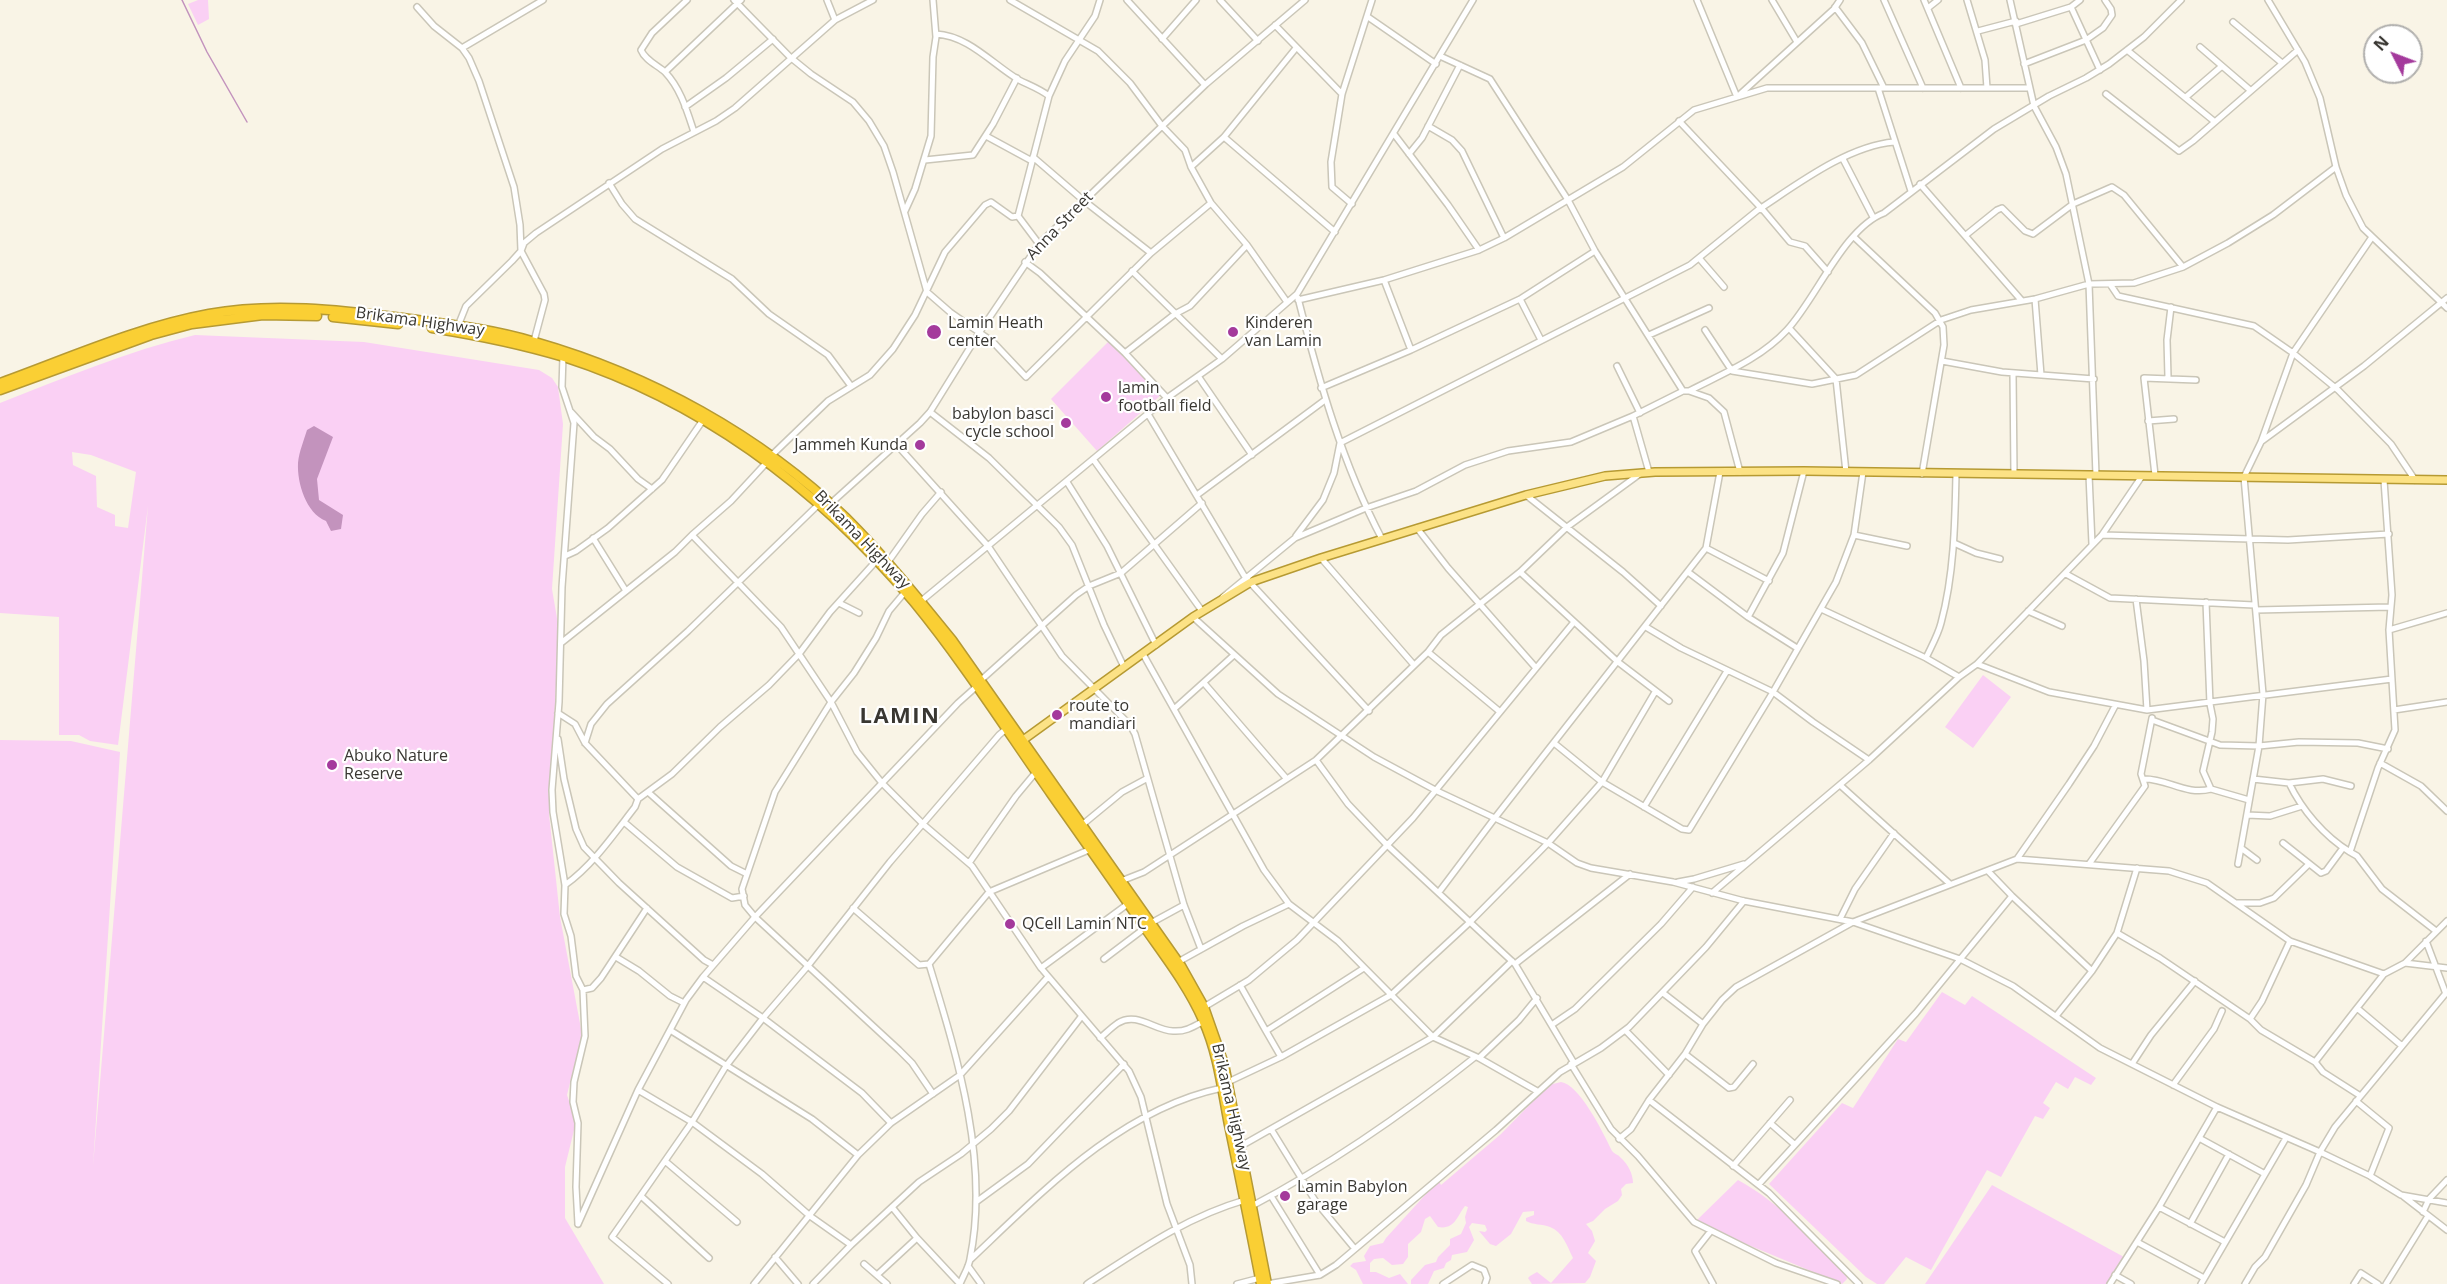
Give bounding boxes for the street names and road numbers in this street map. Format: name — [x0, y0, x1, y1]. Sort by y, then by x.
street label: Anna Street — [1023, 188, 1097, 264]
street label: Brikama Highway — [354, 303, 486, 341]
street label: Brikama Highway — [810, 487, 914, 593]
street label: Brikama Highway — [1207, 1042, 1255, 1172]

